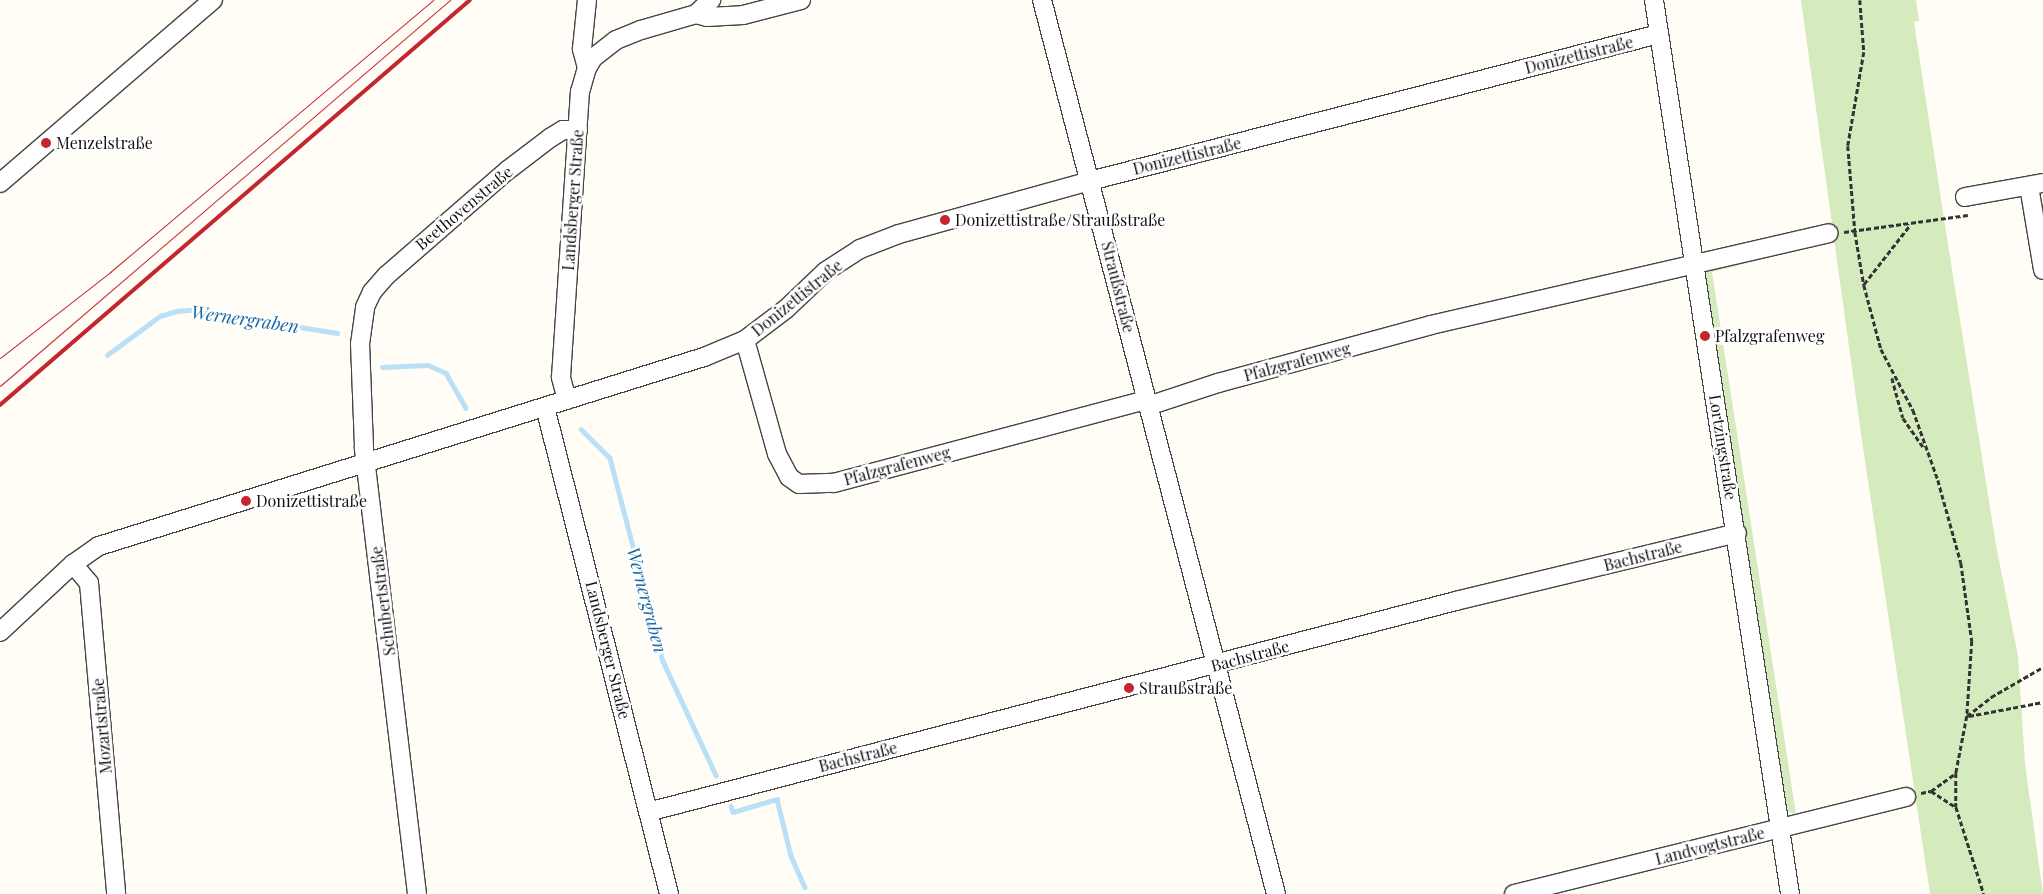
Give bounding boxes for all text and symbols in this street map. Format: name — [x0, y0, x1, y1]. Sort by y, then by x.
street label: Donizettistraße — [1523, 32, 1635, 78]
street label: Landsberger Straße — [558, 129, 588, 271]
place label: Menzelstraße — [56, 133, 153, 153]
street label: Donizettistraße — [1131, 133, 1243, 179]
marker: Menzelstraße — [40, 137, 52, 149]
street label: Beethovenstraße — [412, 162, 516, 254]
place label: Donizettistraße/Straußstraße — [955, 210, 1165, 230]
marker: Donizettistraße/Straußstraße — [939, 214, 951, 226]
street label: Straußstraße — [1097, 239, 1139, 335]
street label: Donizettistraße — [748, 256, 846, 340]
water label: Wernergraben — [190, 301, 300, 337]
place label: Pfalzgrafenweg — [1715, 326, 1824, 346]
marker: Pfalzgrafenweg — [1699, 330, 1711, 342]
street label: Pfalzgrafenweg — [1242, 339, 1352, 385]
street label: Lortzingstraße — [1705, 393, 1741, 501]
street label: Pfalzgrafenweg — [842, 443, 952, 489]
place label: Donizettistraße — [256, 491, 367, 511]
marker: Donizettistraße — [240, 495, 252, 507]
street label: Bachstraße — [1602, 537, 1684, 575]
street label: Schubertstraße — [367, 545, 399, 657]
water label: Wernergraben — [623, 545, 671, 655]
street label: Landsberger Straße — [582, 579, 634, 721]
street label: Bachstraße — [1209, 636, 1291, 676]
street label: Mozartstraße — [88, 677, 116, 775]
place label: Straußstraße — [1139, 678, 1232, 698]
marker: Straußstraße — [1123, 682, 1135, 694]
street label: Bachstraße — [817, 738, 899, 776]
street label: Landvogtstraße — [1653, 823, 1767, 869]

